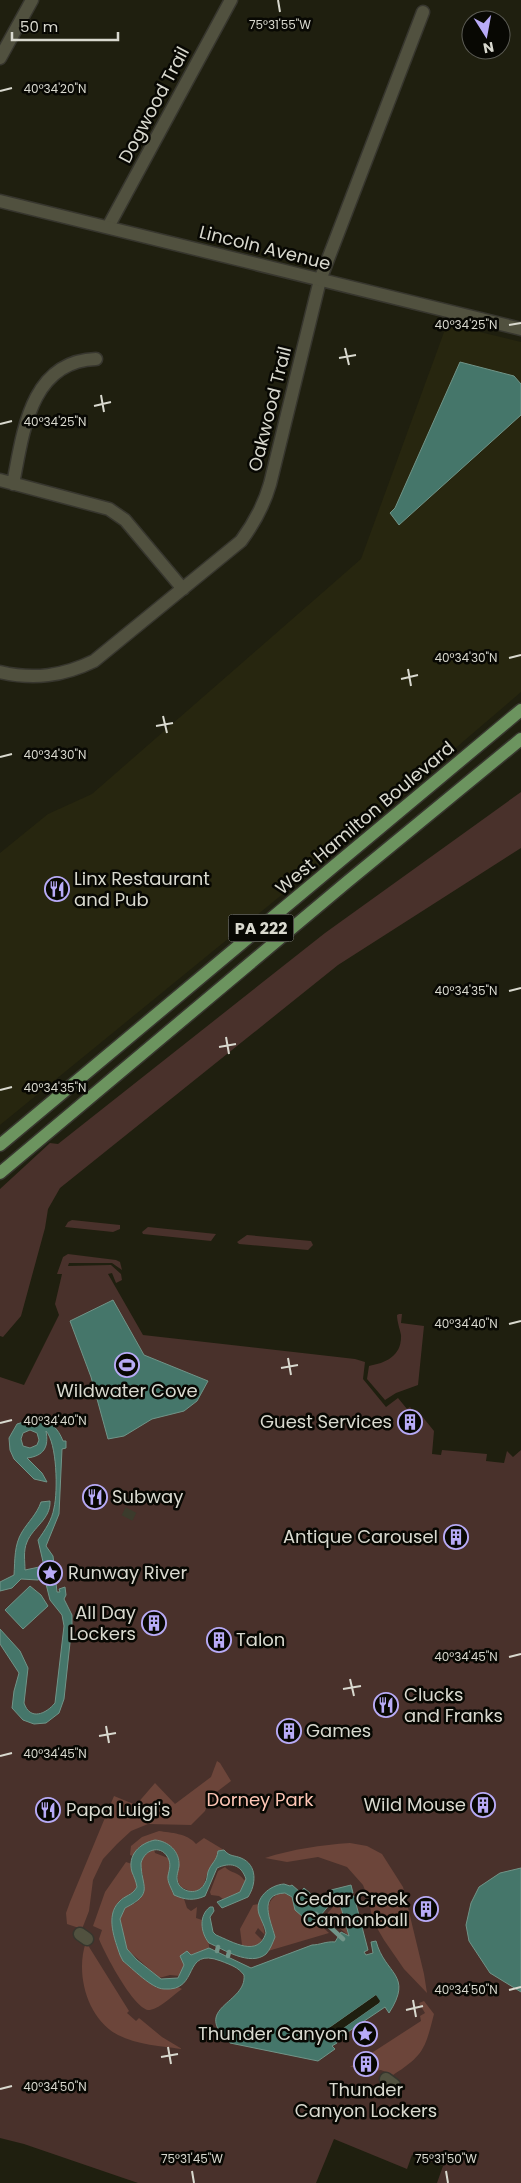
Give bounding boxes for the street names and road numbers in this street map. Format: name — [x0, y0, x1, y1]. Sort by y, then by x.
street label: Dogwood Trail — [112, 42, 195, 167]
street label: Lincoln Avenue — [197, 219, 333, 276]
street label: Oakwood Trail — [242, 344, 297, 474]
street label: West Hamilton Boulevard — [270, 735, 460, 900]
road number: PA 222 — [228, 914, 294, 941]

